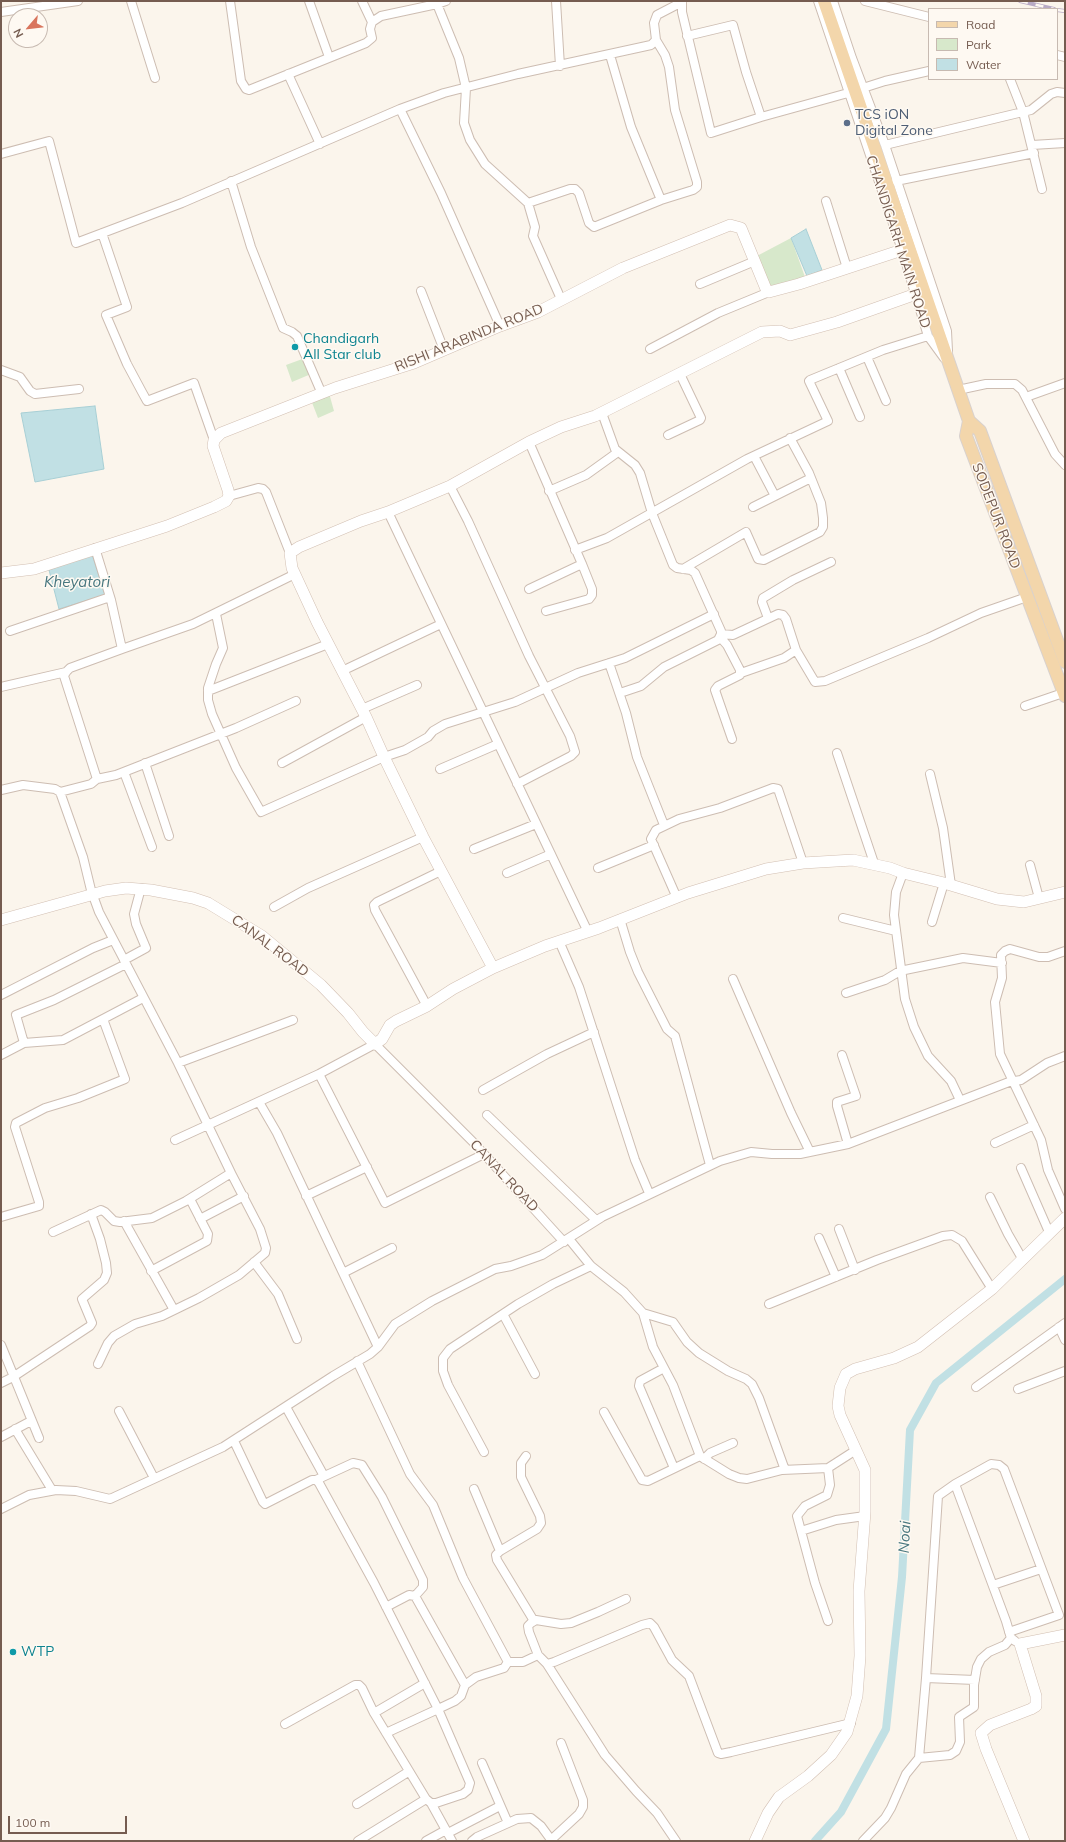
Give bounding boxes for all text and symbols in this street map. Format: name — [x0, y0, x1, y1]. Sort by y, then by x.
north arrow — [8, 8, 48, 48]
legend — [928, 8, 1058, 80]
text: Road — [966, 17, 995, 32]
text: N — [10, 26, 26, 40]
text: Park — [966, 37, 991, 52]
text: Water — [966, 57, 1001, 72]
place label: TCS iON Digital Zone — [855, 107, 933, 140]
marker: TCS iON Digital Zone — [842, 118, 852, 128]
street label: CHANDIGARH MAIN ROAD — [862, 153, 934, 331]
street label: RISHI ARABINDA ROAD — [392, 300, 546, 376]
place label: Chandigarh All Star club — [303, 331, 381, 364]
marker: Chandigarh All Star club — [290, 342, 300, 352]
street label: SODEPUR ROAD — [968, 461, 1024, 571]
water label: Kheyatori — [44, 573, 110, 591]
street label: CANAL ROAD — [228, 911, 312, 981]
street label: CANAL ROAD — [466, 1136, 542, 1216]
water label: Noai — [895, 1520, 915, 1554]
place label: WTP — [21, 1644, 54, 1660]
marker: WTP — [8, 1647, 18, 1657]
scale bar — [10, 1808, 129, 1834]
text: 100 m — [15, 1815, 50, 1830]

